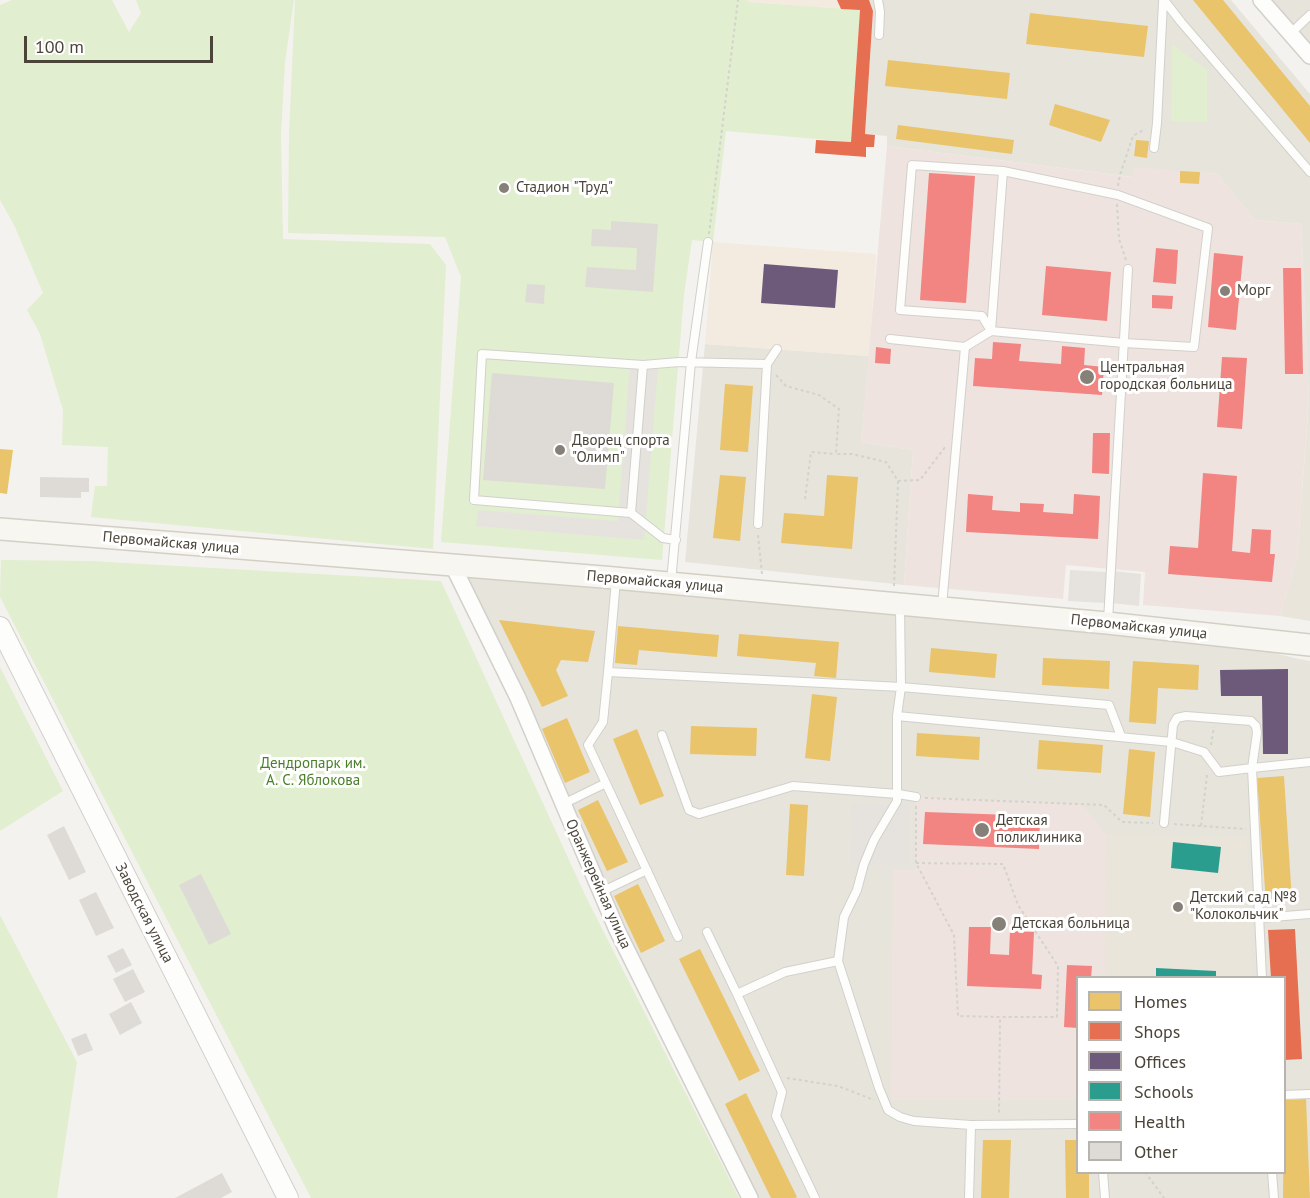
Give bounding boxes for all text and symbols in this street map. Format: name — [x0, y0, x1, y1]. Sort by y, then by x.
scale bar — [27, 24, 216, 62]
text: 100 m — [35, 35, 84, 58]
place label: Стадион "Труд" — [516, 179, 613, 197]
marker: Стадион "Труд" — [497, 181, 511, 195]
place label: Морг — [1237, 282, 1271, 300]
marker: Морг — [1218, 284, 1232, 298]
place label: Центральная городская больница — [1100, 359, 1232, 394]
marker: Центральная городская больница — [1078, 368, 1096, 386]
place label: Дворец спорта "Олимп" — [572, 432, 670, 467]
marker: Дворец спорта "Олимп" — [553, 443, 567, 457]
street label: Первомайская улица — [102, 528, 240, 558]
street label: Первомайская улица — [586, 567, 724, 597]
street label: Первомайская улица — [1070, 611, 1208, 643]
park label: Дендропарк им. А. С. Яблокова — [260, 755, 366, 790]
place label: Детская поликлиника — [996, 812, 1082, 847]
street label: Оранжерейная улица — [561, 816, 635, 952]
marker: Детская поликлиника — [973, 821, 991, 839]
street label: Заводская улица — [111, 860, 177, 966]
place label: Детский сад №8 "Колокольчик" — [1190, 889, 1297, 924]
marker: Детский сад №8 "Колокольчик" — [1171, 900, 1185, 914]
marker: Детская больница — [990, 915, 1008, 933]
place label: Детская больница — [1012, 915, 1130, 933]
legend — [1076, 976, 1286, 1174]
text: Homes — [1134, 990, 1187, 1013]
text: Shops — [1134, 1020, 1180, 1043]
text: Offices — [1134, 1050, 1186, 1073]
text: Schools — [1134, 1080, 1194, 1103]
text: Health — [1134, 1110, 1185, 1133]
text: Other — [1134, 1140, 1178, 1163]

